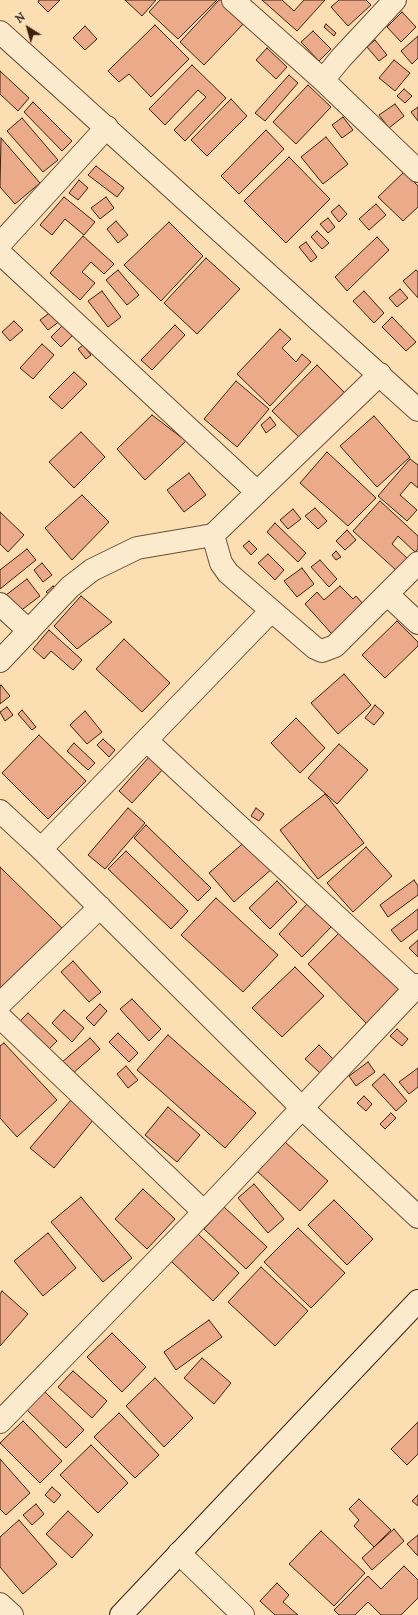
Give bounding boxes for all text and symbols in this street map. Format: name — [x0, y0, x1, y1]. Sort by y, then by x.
north arrow — [8, 8, 48, 48]
text: N — [13, 10, 29, 27]

